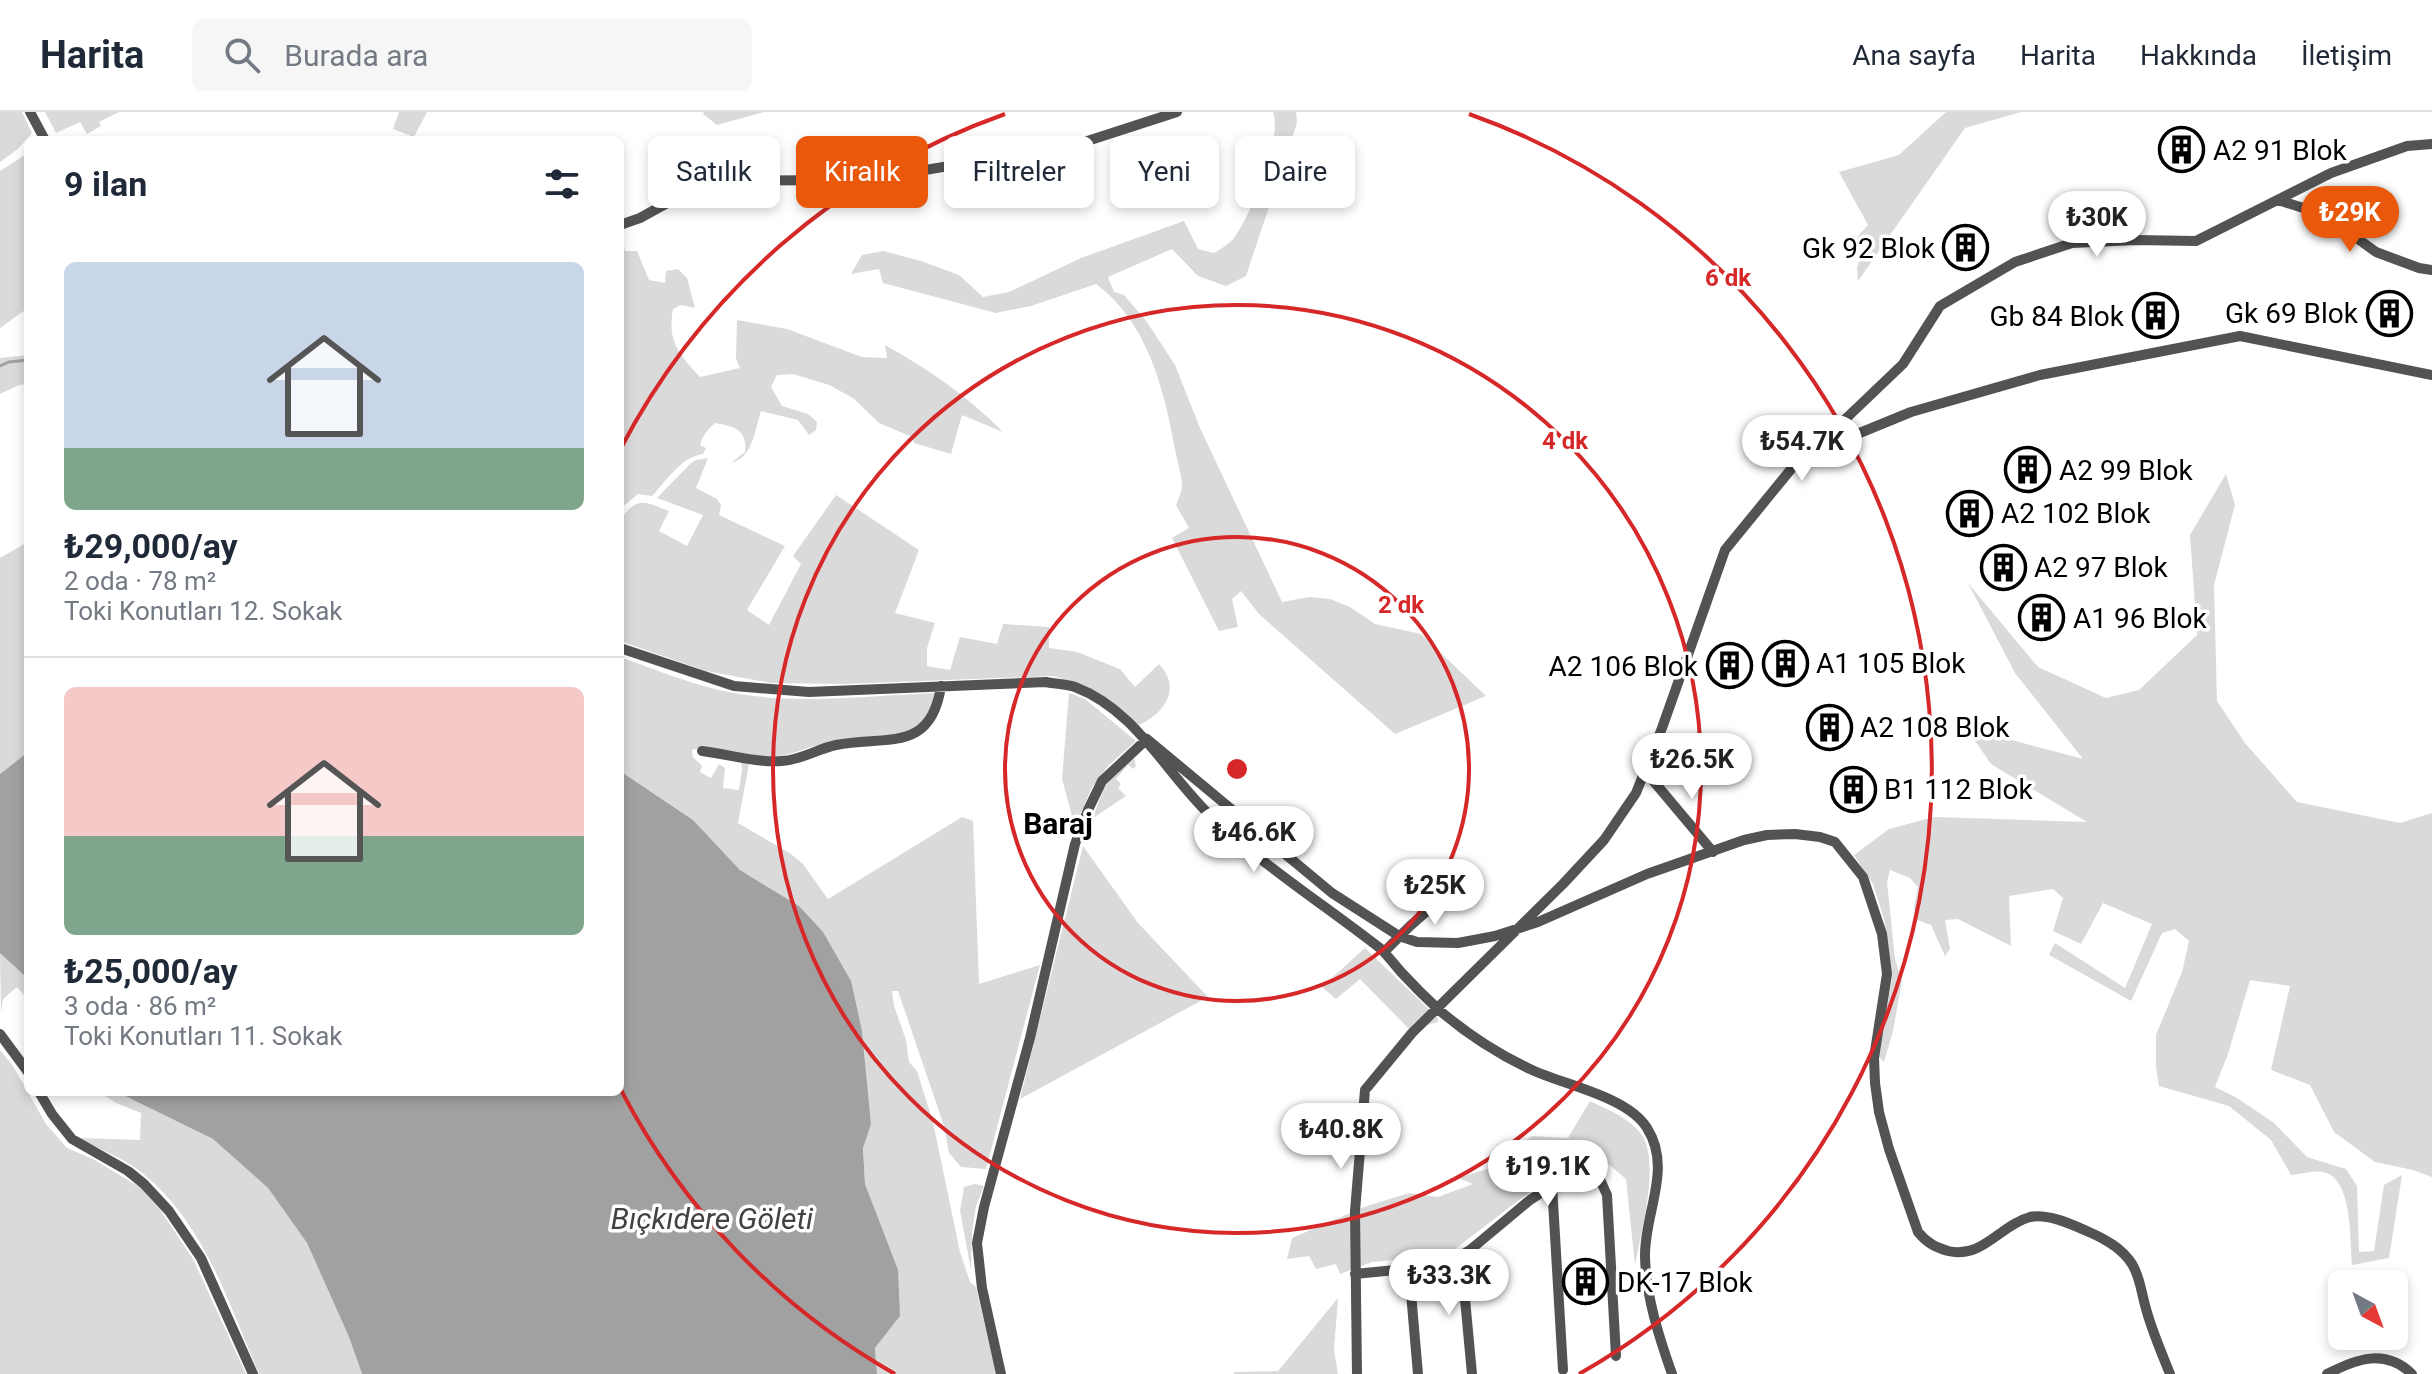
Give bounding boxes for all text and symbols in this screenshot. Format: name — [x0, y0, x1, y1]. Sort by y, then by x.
search box — [192, 19, 752, 91]
text: Harita — [40, 33, 144, 77]
icon: search — [220, 33, 264, 77]
text: Burada ara — [284, 38, 428, 73]
text: Ana sayfa — [1852, 39, 1976, 72]
text: Harita — [2020, 39, 2096, 72]
text: Hakkında — [2140, 39, 2257, 72]
text: İletişim — [2301, 39, 2392, 72]
building icon: A2 91 Blok — [2158, 126, 2206, 174]
place label: A2 91 Blok — [2213, 134, 2348, 167]
chip: Satılık — [648, 136, 780, 208]
chip: Kiralık — [796, 136, 928, 208]
chip: Filtreler — [944, 136, 1094, 208]
chip: Yeni — [1110, 136, 1219, 208]
chip: Daire — [1235, 136, 1355, 208]
icon: filters — [540, 162, 584, 206]
text: 9 ilan — [64, 164, 147, 204]
pin: ₺29K — [2303, 186, 2397, 254]
pin: ₺30K — [2050, 191, 2144, 259]
text: ₺29K — [2319, 197, 2381, 227]
text: ₺30K — [2066, 202, 2128, 232]
building icon: Gk 92 Blok — [1942, 224, 1990, 272]
place label: Gk 92 Blok — [1802, 232, 1936, 265]
text: 6 dk — [1705, 264, 1752, 292]
building icon: Gk 69 Blok — [2365, 289, 2413, 337]
building icon: Gb 84 Blok — [2131, 292, 2179, 340]
place label: Gk 69 Blok — [2225, 297, 2359, 330]
place label: Gb 84 Blok — [1989, 300, 2125, 333]
icon: home — [252, 314, 396, 458]
pin: ₺54.7K — [1737, 415, 1867, 483]
text: ₺54.7K — [1760, 426, 1844, 456]
text: 4 dk — [1542, 427, 1589, 455]
building icon: A2 99 Blok — [2004, 446, 2052, 494]
place label: A2 99 Blok — [2059, 454, 2194, 487]
building icon: A2 102 Blok — [1946, 489, 1994, 537]
place label: A2 102 Blok — [2001, 497, 2151, 530]
text: ₺29,000/ay — [64, 526, 238, 566]
building icon: A2 97 Blok — [1979, 543, 2027, 591]
place label: A2 97 Blok — [2034, 551, 2169, 584]
text: 2 oda · 78 m² — [64, 566, 216, 596]
text: 2 dk — [1378, 591, 1425, 619]
building icon: A1 96 Blok — [2018, 594, 2066, 642]
text: Toki Konutları 12. Sokak — [64, 596, 342, 626]
place label: A1 96 Blok — [2073, 602, 2208, 635]
building icon: A1 105 Blok — [1761, 639, 1809, 687]
building icon: A2 106 Blok — [1705, 642, 1753, 690]
place label: A1 105 Blok — [1816, 647, 1966, 680]
place label: A2 106 Blok — [1548, 650, 1699, 683]
building icon: A2 108 Blok — [1805, 703, 1853, 751]
place label: A2 108 Blok — [1860, 711, 2010, 744]
pin: ₺26.5K — [1627, 733, 1757, 801]
icon: home — [252, 739, 396, 883]
text: ₺26.5K — [1650, 744, 1734, 774]
centre of rings — [1223, 755, 1251, 783]
building icon: B1 112 Blok — [1829, 765, 1877, 813]
place label: B1 112 Blok — [1884, 773, 2034, 806]
district label: Baraj — [1023, 806, 1093, 841]
pin: ₺46.6K — [1189, 806, 1319, 874]
text: ₺46.6K — [1212, 817, 1296, 847]
pin: ₺25K — [1388, 859, 1482, 927]
text: ₺25K — [1404, 870, 1466, 900]
text: ₺25,000/ay — [64, 951, 238, 991]
text: 3 oda · 86 m² — [64, 991, 216, 1021]
text: Toki Konutları 11. Sokak — [64, 1021, 342, 1051]
pin: ₺40.8K — [1276, 1103, 1406, 1171]
text: ₺40.8K — [1299, 1114, 1383, 1144]
pin: ₺19.1K — [1483, 1140, 1613, 1208]
text: ₺19.1K — [1506, 1151, 1590, 1181]
water label: Bıçkıdere Göleti — [611, 1201, 814, 1236]
pin: ₺33.3K — [1384, 1249, 1514, 1317]
building icon: DK-17 Blok — [1562, 1258, 1610, 1306]
text: ₺33.3K — [1407, 1260, 1491, 1290]
place label: DK-17 Blok — [1617, 1266, 1753, 1299]
north arrow — [2328, 1270, 2408, 1350]
map controls — [2328, 1270, 2408, 1350]

